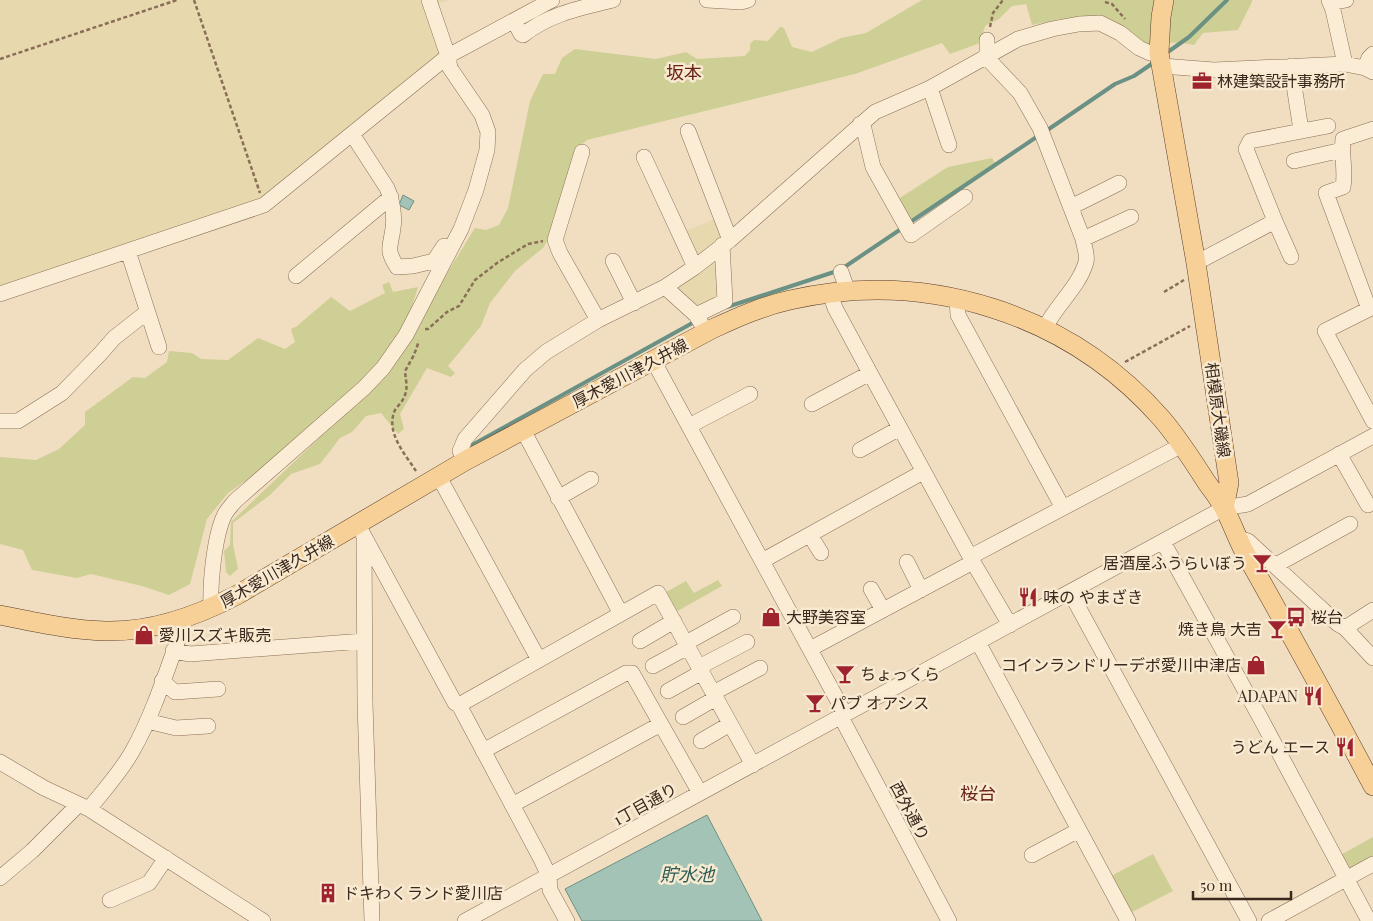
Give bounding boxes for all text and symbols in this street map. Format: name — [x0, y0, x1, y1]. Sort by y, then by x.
district label: 坂本 — [666, 60, 702, 84]
office icon: 林建築設計事務所 — [1191, 70, 1213, 92]
place label: 林建築設計事務所 — [1217, 70, 1345, 91]
street label: 厚木愛川津久井線 — [568, 333, 691, 412]
street label: 相模原大磯線 — [1201, 361, 1236, 459]
street label: 厚木愛川津久井線 — [216, 529, 337, 612]
place label: 居酒屋ふうらいぼう — [1103, 552, 1247, 573]
bar icon: 居酒屋ふうらいぼう — [1251, 552, 1273, 574]
restaurant icon: 味の やまざき — [1017, 586, 1039, 608]
place label: 味の やまざき — [1043, 586, 1143, 607]
shop icon: 大野美容室 — [760, 606, 782, 628]
place label: 大野美容室 — [786, 606, 866, 627]
bus stop icon: 桜台 — [1285, 606, 1307, 628]
place label: 桜台 — [1311, 606, 1343, 627]
place label: 焼き鳥 大吉 — [1178, 618, 1262, 639]
bar icon: 焼き鳥 大吉 — [1266, 618, 1288, 640]
shop icon: 愛川スズキ販売 — [133, 624, 155, 646]
place label: 愛川スズキ販売 — [159, 624, 271, 645]
place label: コインランドリーデポ愛川中津店 — [1001, 654, 1241, 675]
shop icon: コインランドリーデポ愛川中津店 — [1245, 654, 1267, 676]
bar icon: ちょっくら — [834, 663, 856, 685]
place label: ちょっくら — [860, 663, 940, 684]
place label: ADAPAN — [1236, 685, 1298, 706]
restaurant icon: ADAPAN — [1302, 685, 1324, 707]
bar icon: パブ オアシス — [804, 692, 826, 714]
place label: パブ オアシス — [830, 692, 929, 713]
place label: うどん エース — [1231, 736, 1330, 757]
restaurant icon: うどん エース — [1334, 736, 1356, 758]
street label: 1丁目通り — [609, 777, 680, 830]
street label: 西外通り — [886, 778, 935, 844]
district label: 桜台 — [960, 781, 996, 805]
water label: 貯水池 — [660, 862, 716, 886]
scale bar — [1193, 868, 1290, 900]
text: 50 m — [1200, 875, 1233, 895]
building icon: ドキわくランド愛川店 — [317, 882, 339, 904]
place label: ドキわくランド愛川店 — [343, 882, 503, 903]

